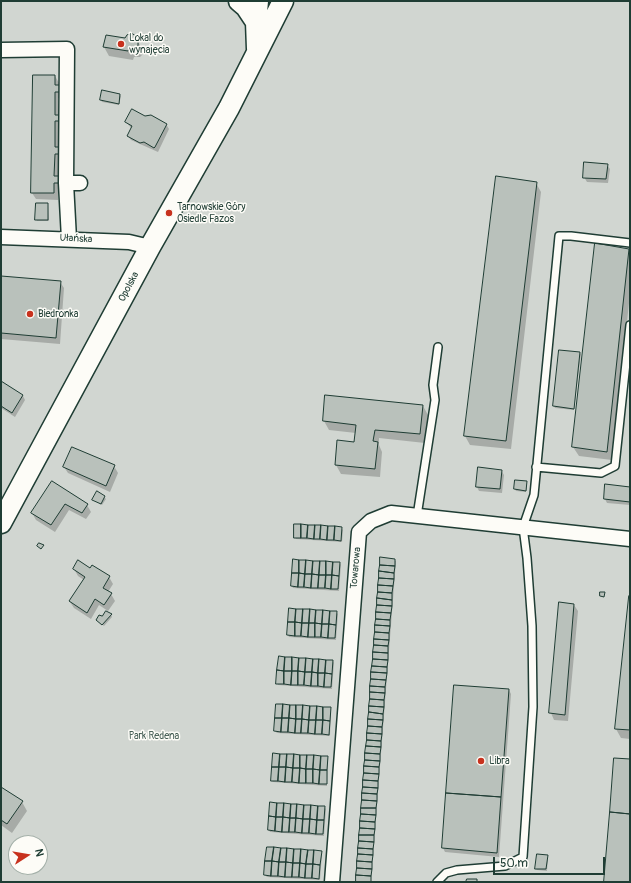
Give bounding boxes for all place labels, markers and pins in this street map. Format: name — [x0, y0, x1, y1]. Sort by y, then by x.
place label: Lokal do wynajęcia — [129, 32, 169, 56]
marker: Lokal do wynajęcia — [116, 39, 126, 49]
place label: Tarnowskie Góry Osiedle Fazos — [177, 201, 246, 224]
marker: Tarnowskie Góry Osiedle Fazos — [164, 208, 174, 218]
place label: Biedronka — [38, 308, 78, 320]
marker: Biedronka — [25, 309, 35, 319]
place label: Libra — [489, 755, 510, 767]
marker: Libra — [476, 756, 486, 766]

